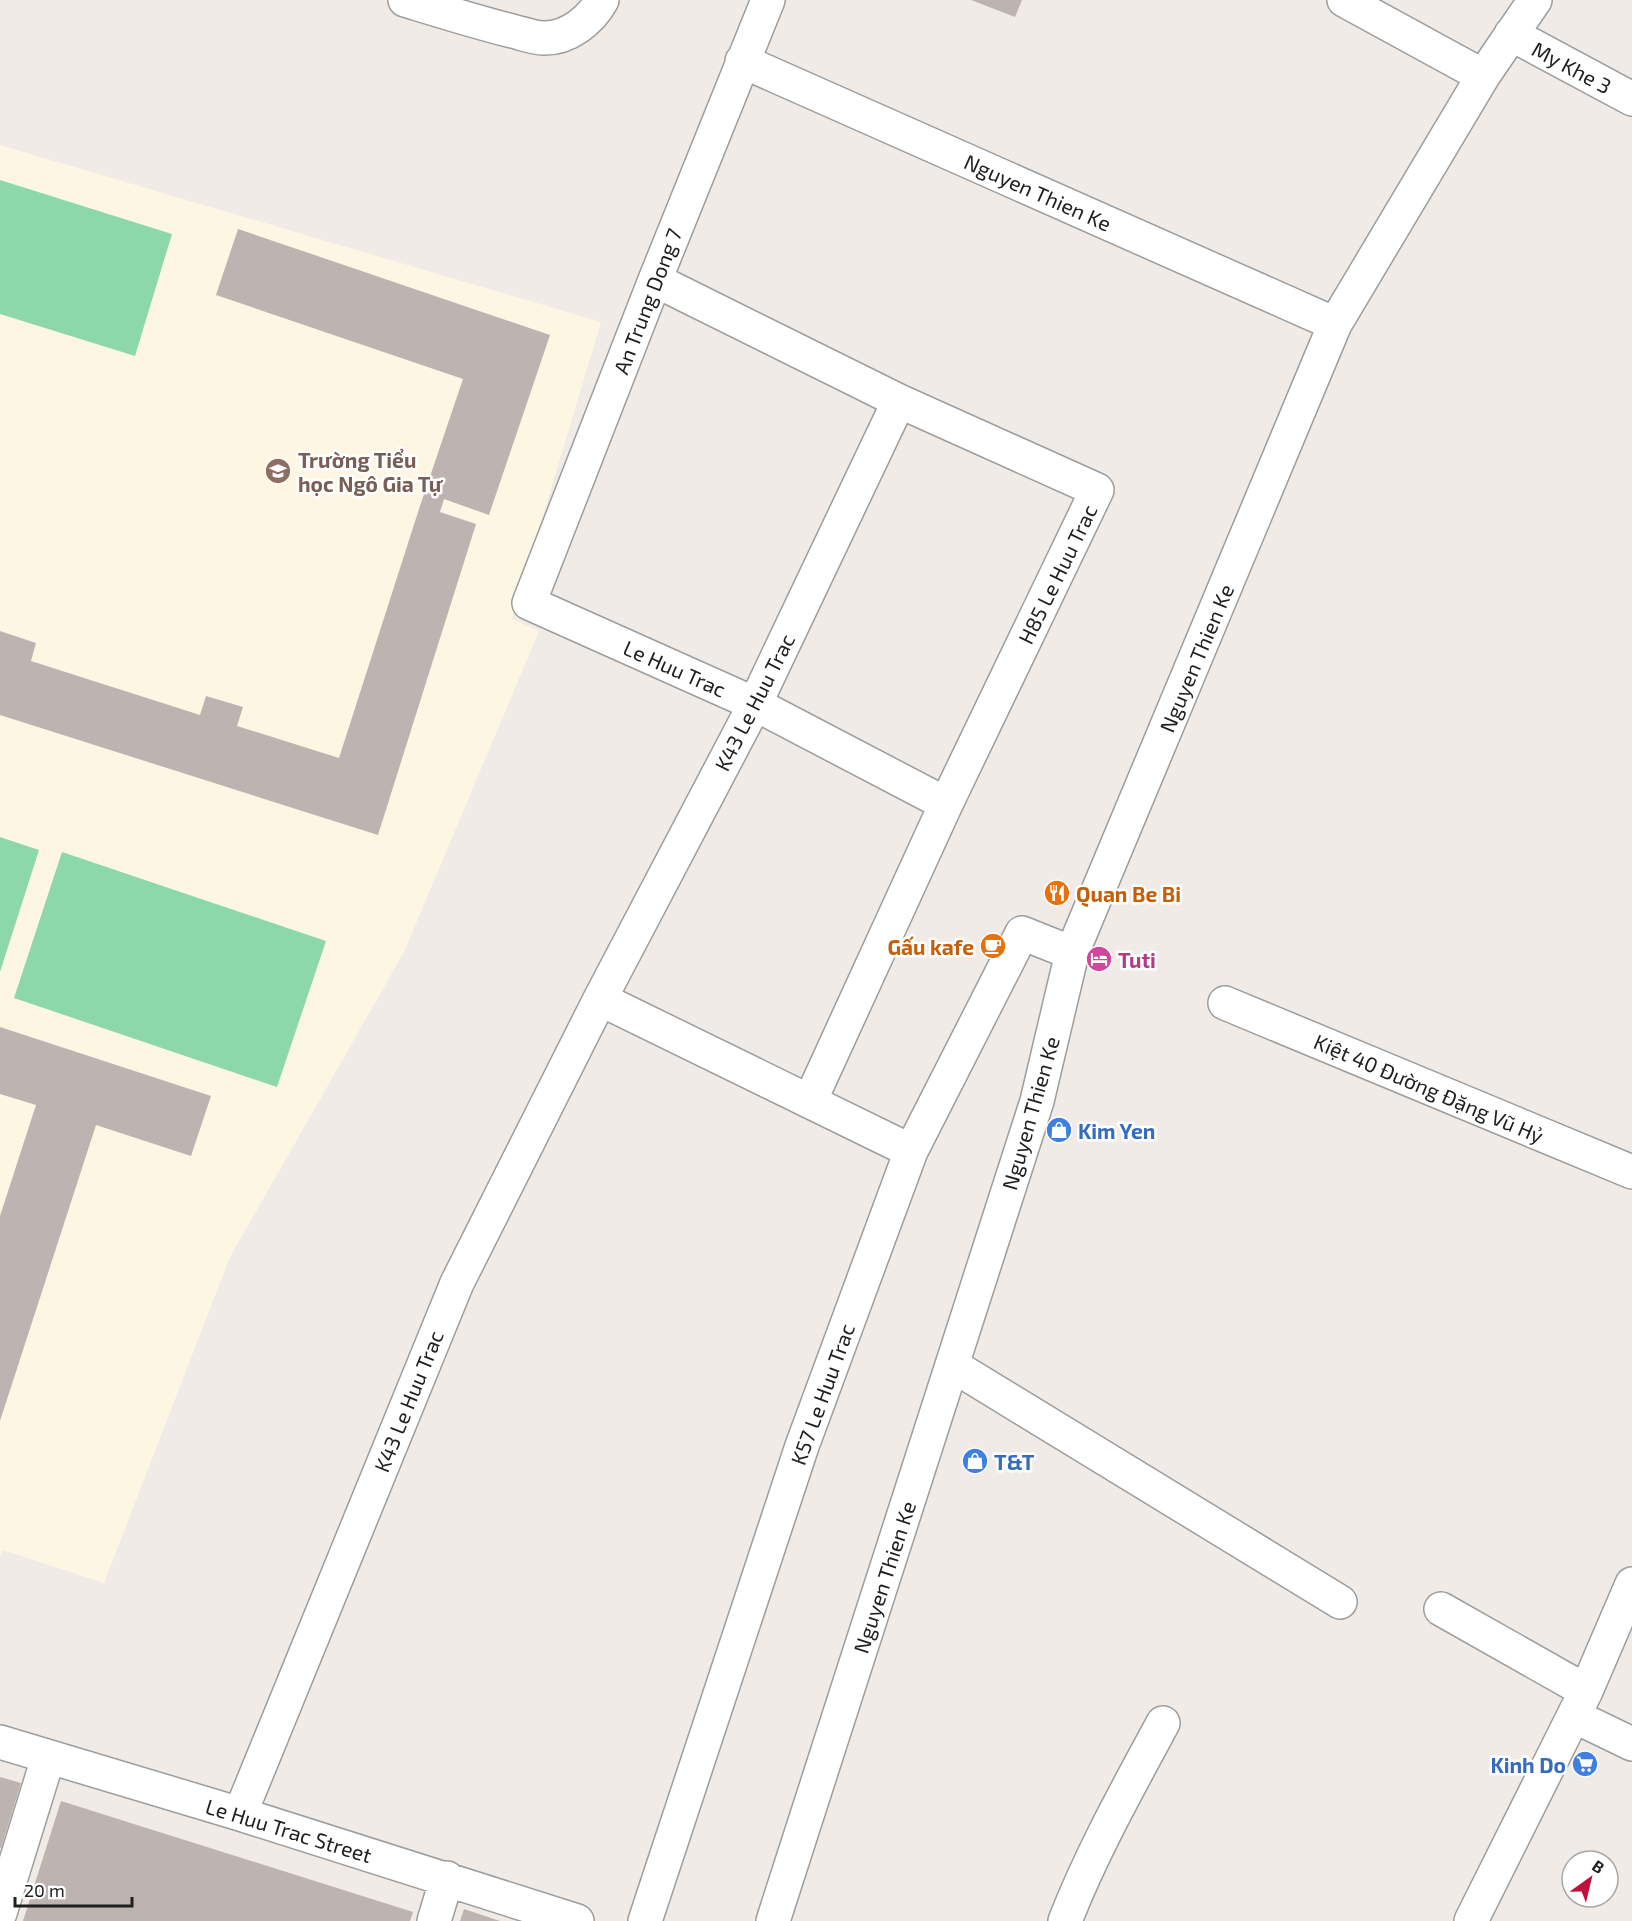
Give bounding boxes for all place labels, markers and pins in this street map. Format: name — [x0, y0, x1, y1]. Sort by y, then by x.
place label: Trường Tiểu học Ngô Gia Tự — [298, 447, 444, 496]
school or university icon: Trường Tiểu học Ngô Gia Tự — [263, 456, 293, 486]
restaurant icon: Quan Be Bi — [1042, 878, 1072, 908]
place label: Quan Be Bi — [1076, 881, 1181, 907]
cafe icon: Gấu kafe — [978, 931, 1008, 961]
place label: Gấu kafe — [888, 934, 974, 959]
hotel icon: Tuti — [1084, 944, 1114, 974]
place label: Tuti — [1118, 947, 1156, 972]
shop icon: Kim Yen — [1044, 1115, 1074, 1145]
place label: Kim Yen — [1078, 1118, 1155, 1143]
shop icon: T&T — [960, 1446, 990, 1476]
place label: T&T — [994, 1449, 1035, 1474]
supermarket icon: Kinh Do — [1570, 1749, 1600, 1779]
place label: Kinh Do — [1490, 1752, 1566, 1777]

